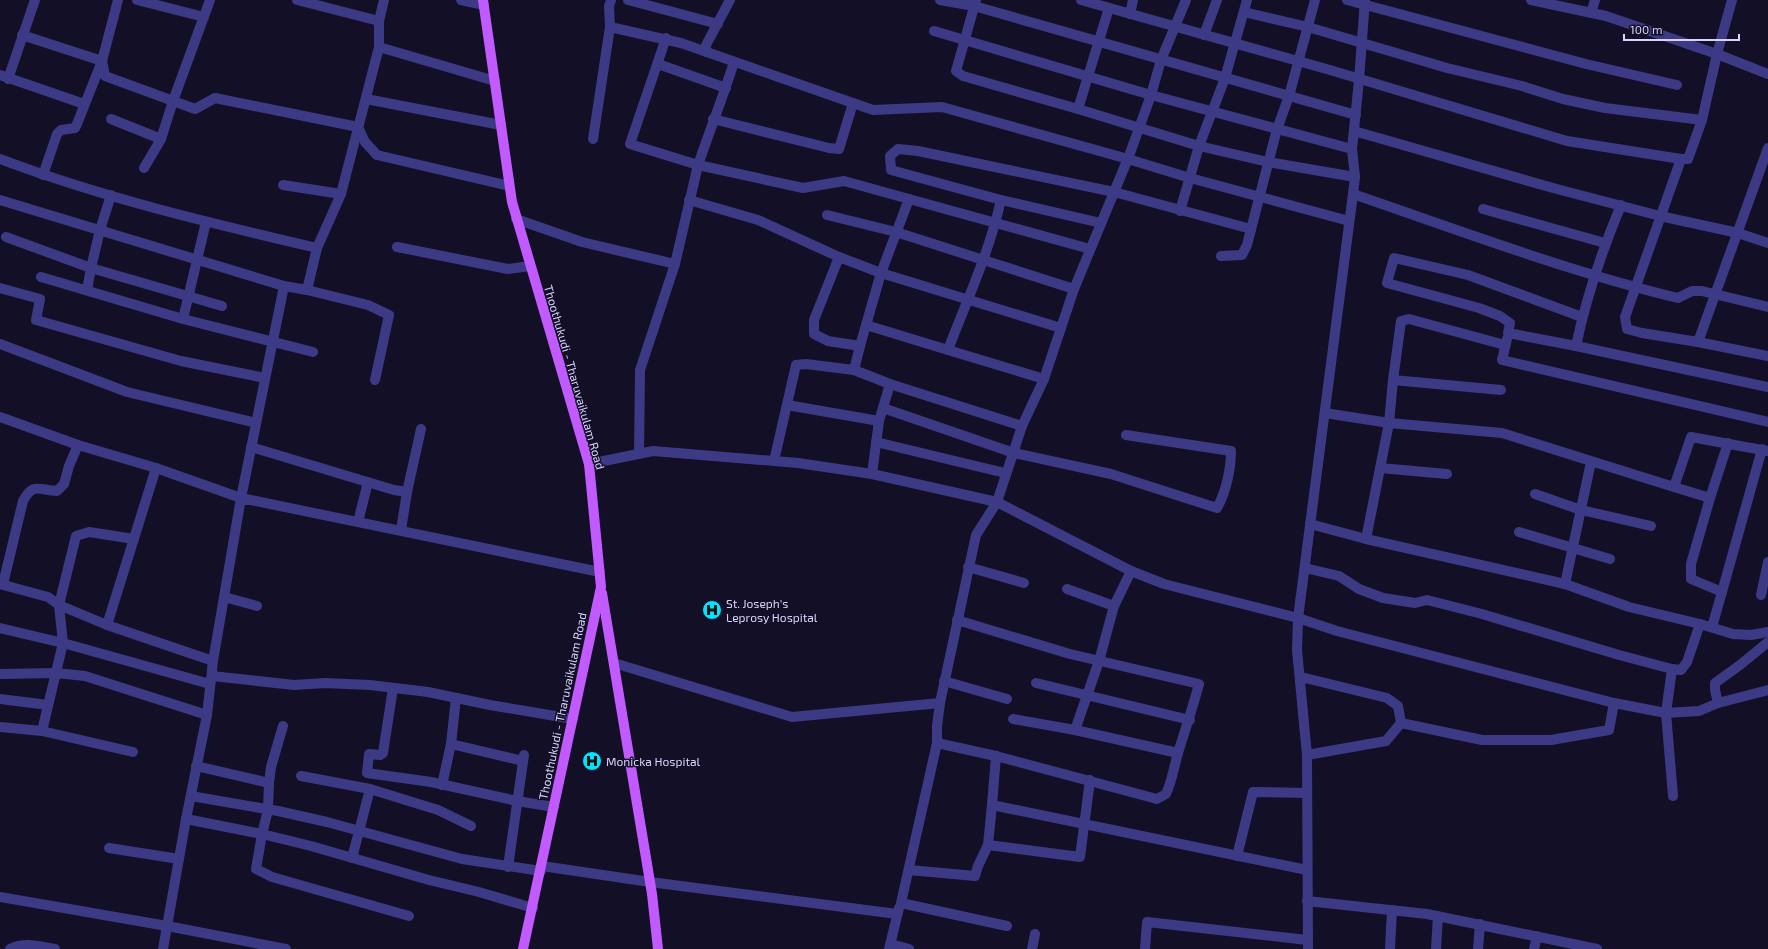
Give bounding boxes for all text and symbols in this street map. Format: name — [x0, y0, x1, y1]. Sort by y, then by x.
scale bar — [1624, 16, 1739, 42]
text: 100 m — [1630, 22, 1662, 36]
street label: Thoothukudi - Tharuvaikulam Road — [542, 283, 608, 471]
place label: St. Joseph's Leprosy Hospital — [726, 596, 818, 624]
hospital icon: St. Joseph's Leprosy Hospital — [701, 599, 723, 621]
street label: Thoothukudi - Tharuvaikulam Road — [535, 611, 589, 801]
hospital icon: Monicka Hospital — [581, 750, 603, 772]
place label: Monicka Hospital — [606, 754, 701, 768]

